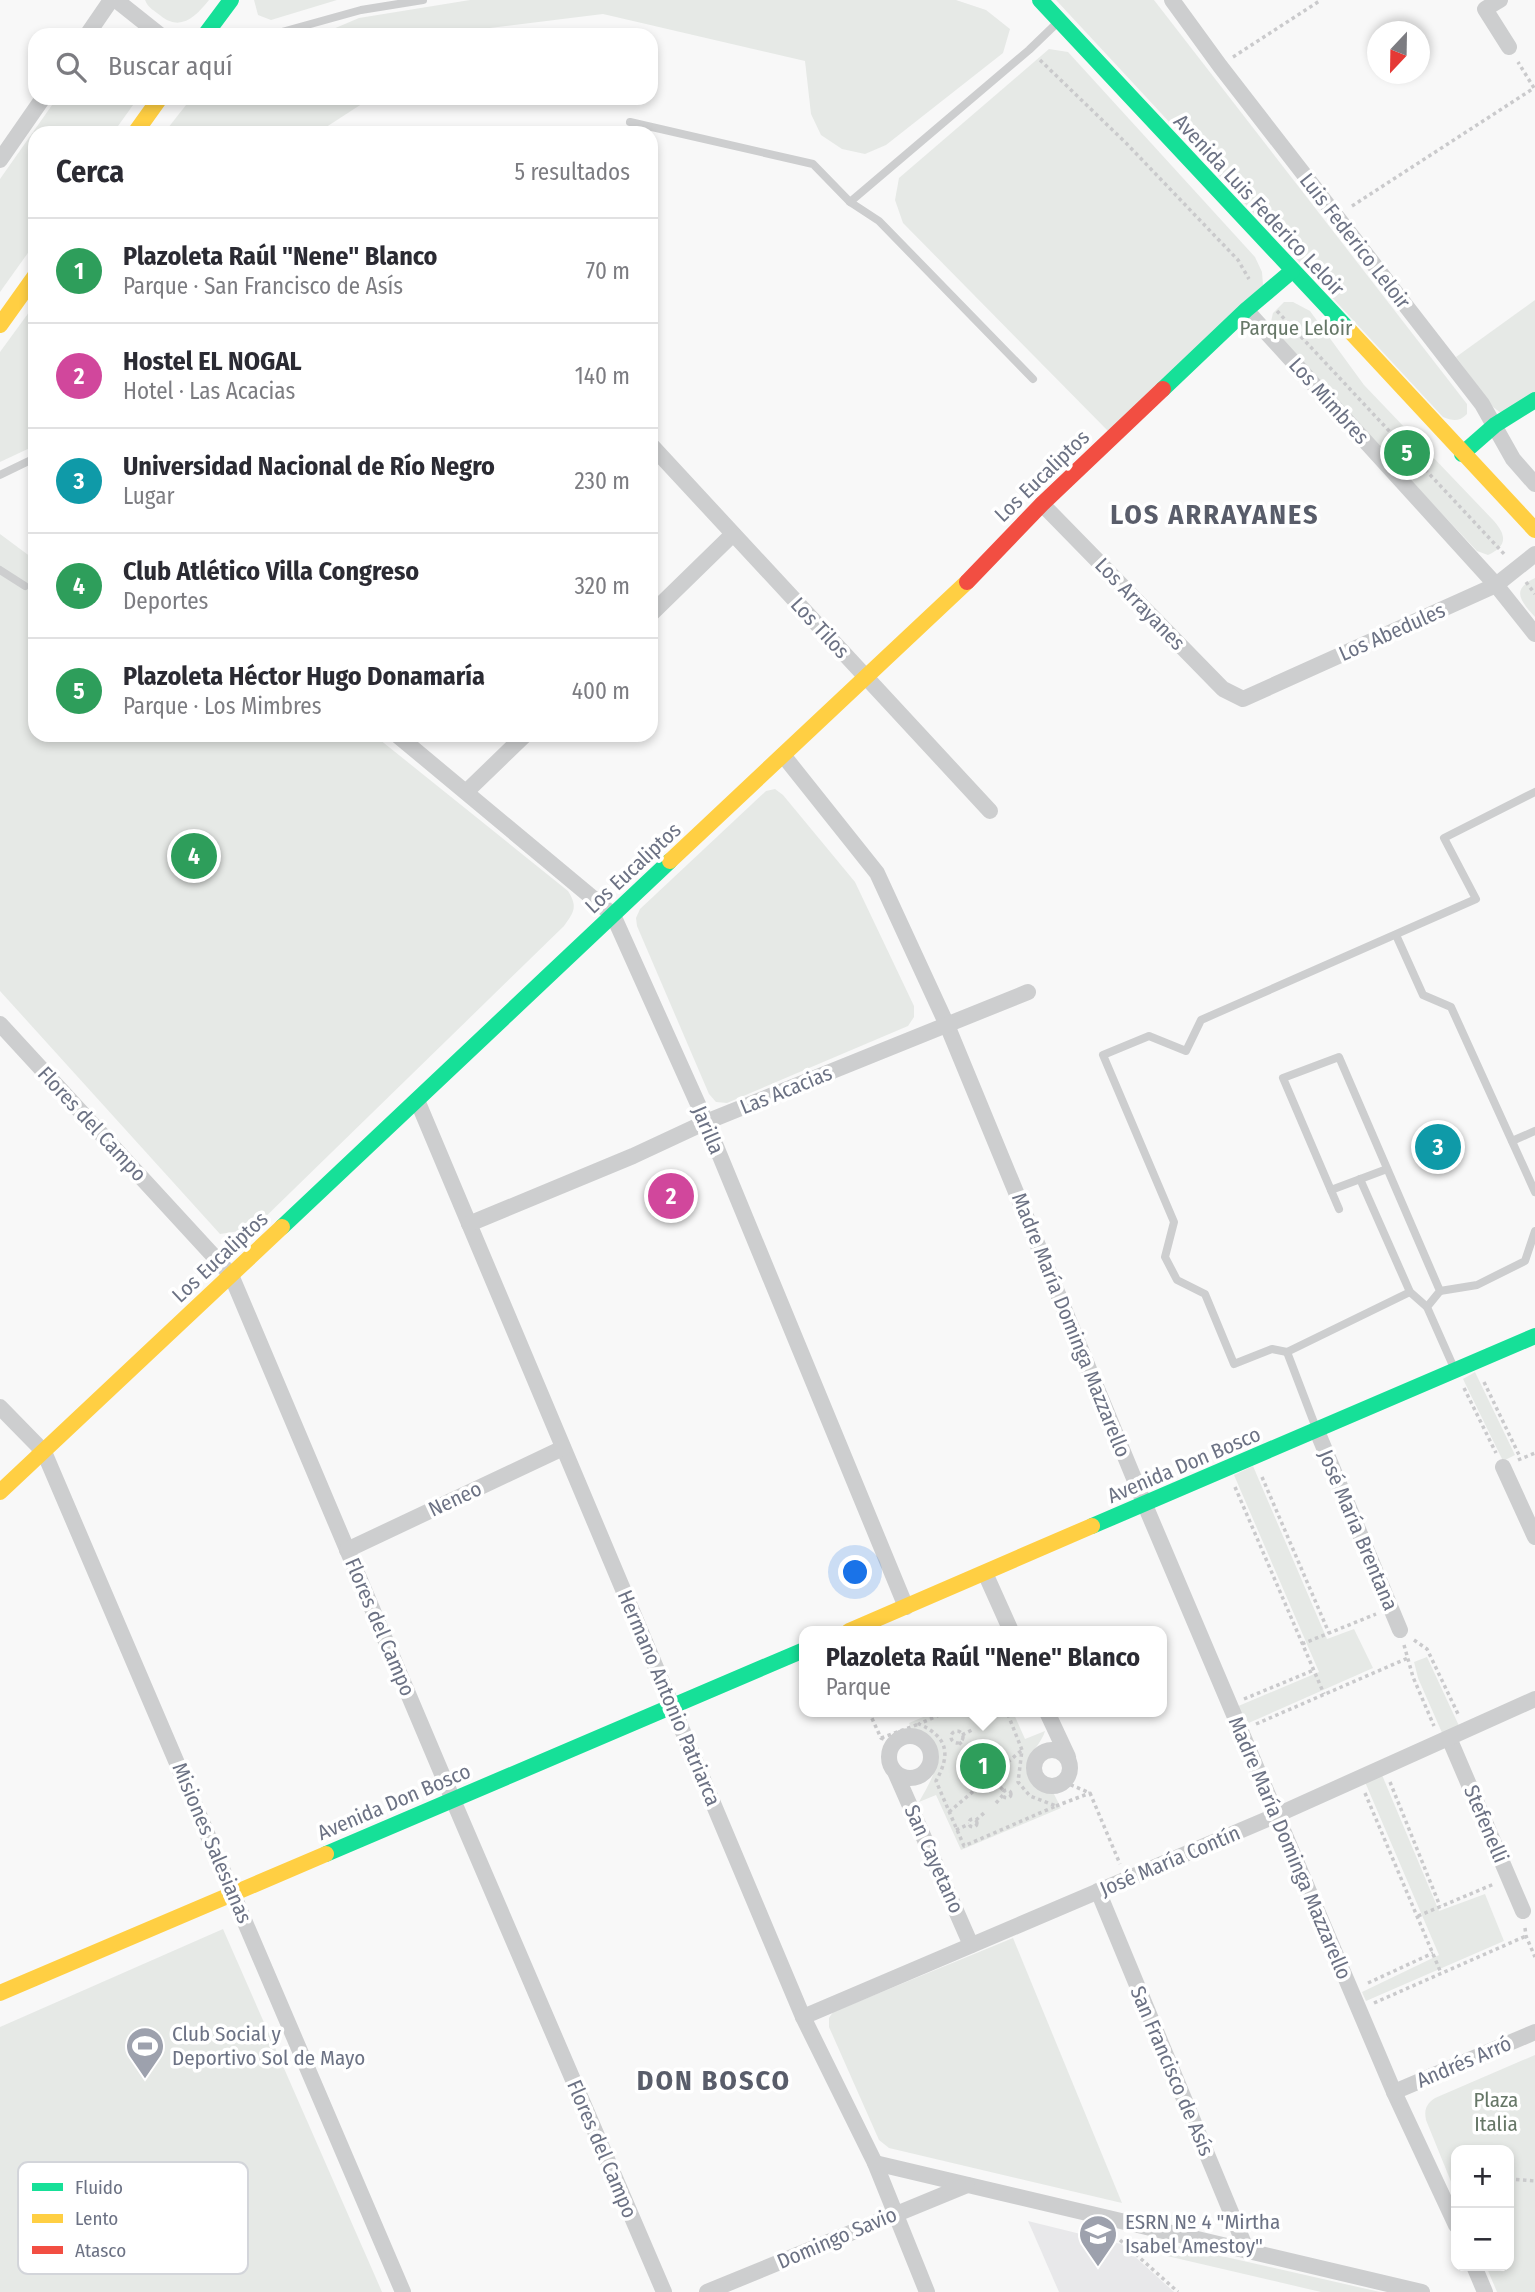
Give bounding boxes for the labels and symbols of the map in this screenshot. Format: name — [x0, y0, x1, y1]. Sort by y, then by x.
north arrow — [1367, 21, 1430, 84]
street label: Avenida Luis Federico Leloir — [1168, 109, 1350, 302]
street label: Luis Federico Leloir — [1294, 168, 1416, 315]
park label: Parque Leloir — [1240, 315, 1353, 341]
street label: Los Mimbres — [1283, 352, 1375, 450]
street label: Los Eucaliptos — [989, 424, 1095, 528]
pin: 5 — [1384, 427, 1430, 479]
district label: LOS ARRAYANES — [1110, 498, 1320, 531]
street label: Los Arrayanes — [1089, 552, 1191, 656]
street label: Los Tilos — [785, 592, 855, 664]
street label: Los Abedules — [1335, 597, 1449, 667]
street label: Los Eucaliptos — [580, 817, 686, 919]
pin: 4 — [171, 830, 217, 882]
street label: Las Acacias — [736, 1060, 836, 1120]
street label: Flores del Campo — [32, 1061, 152, 1187]
street label: Jarilla — [686, 1102, 730, 1158]
pin: 3 — [1415, 1121, 1461, 1173]
pin: 2 — [648, 1170, 694, 1222]
street label: Madre María Dominga Mazzarello — [1006, 1189, 1136, 1461]
street label: Los Eucaliptos — [167, 1206, 273, 1308]
street label: Avenida Don Bosco — [1103, 1421, 1265, 1509]
street label: José María Brentana — [1312, 1446, 1404, 1614]
street label: Neneo — [424, 1475, 486, 1523]
street label: Flores del Campo — [339, 1554, 421, 1700]
your location — [838, 1555, 872, 1589]
street label: Hermano Antonio Patriarca — [612, 1586, 726, 1810]
street label: Madre María Dominga Mazzarello — [1223, 1713, 1357, 1983]
pin: 1 — [960, 1740, 1006, 1792]
street label: Avenida Don Bosco — [313, 1758, 475, 1846]
street label: Misiones Salesianas — [166, 1759, 258, 1927]
street label: Stefenelli — [1458, 1781, 1514, 1867]
street label: San Cayetano — [899, 1801, 969, 1917]
street label: José María Contín — [1096, 1820, 1244, 1902]
street label: San Francisco de Asís — [1125, 1982, 1220, 2160]
place label: Club Social y Deportivo Sol de Mayo — [172, 2021, 365, 2071]
sports icon: Club Social y Deportivo Sol de Mayo — [124, 2025, 166, 2080]
street label: Andrés Arró — [1413, 2030, 1515, 2094]
district label: DON BOSCO — [637, 2064, 791, 2097]
street label: Flores del Campo — [561, 2076, 643, 2222]
park label: Plaza Italia — [1474, 2087, 1518, 2137]
legend — [18, 2162, 248, 2274]
text: Fluido — [75, 2176, 123, 2199]
street label: Domingo Savio — [773, 2201, 901, 2275]
text: Lento — [75, 2207, 118, 2230]
place label: ESRN Nº 4 "Mirtha Isabel Amestoy" — [1125, 2209, 1280, 2259]
school or university icon: ESRN Nº 4 "Mirtha Isabel Amestoy" — [1077, 2213, 1119, 2268]
text: Atasco — [75, 2239, 126, 2262]

